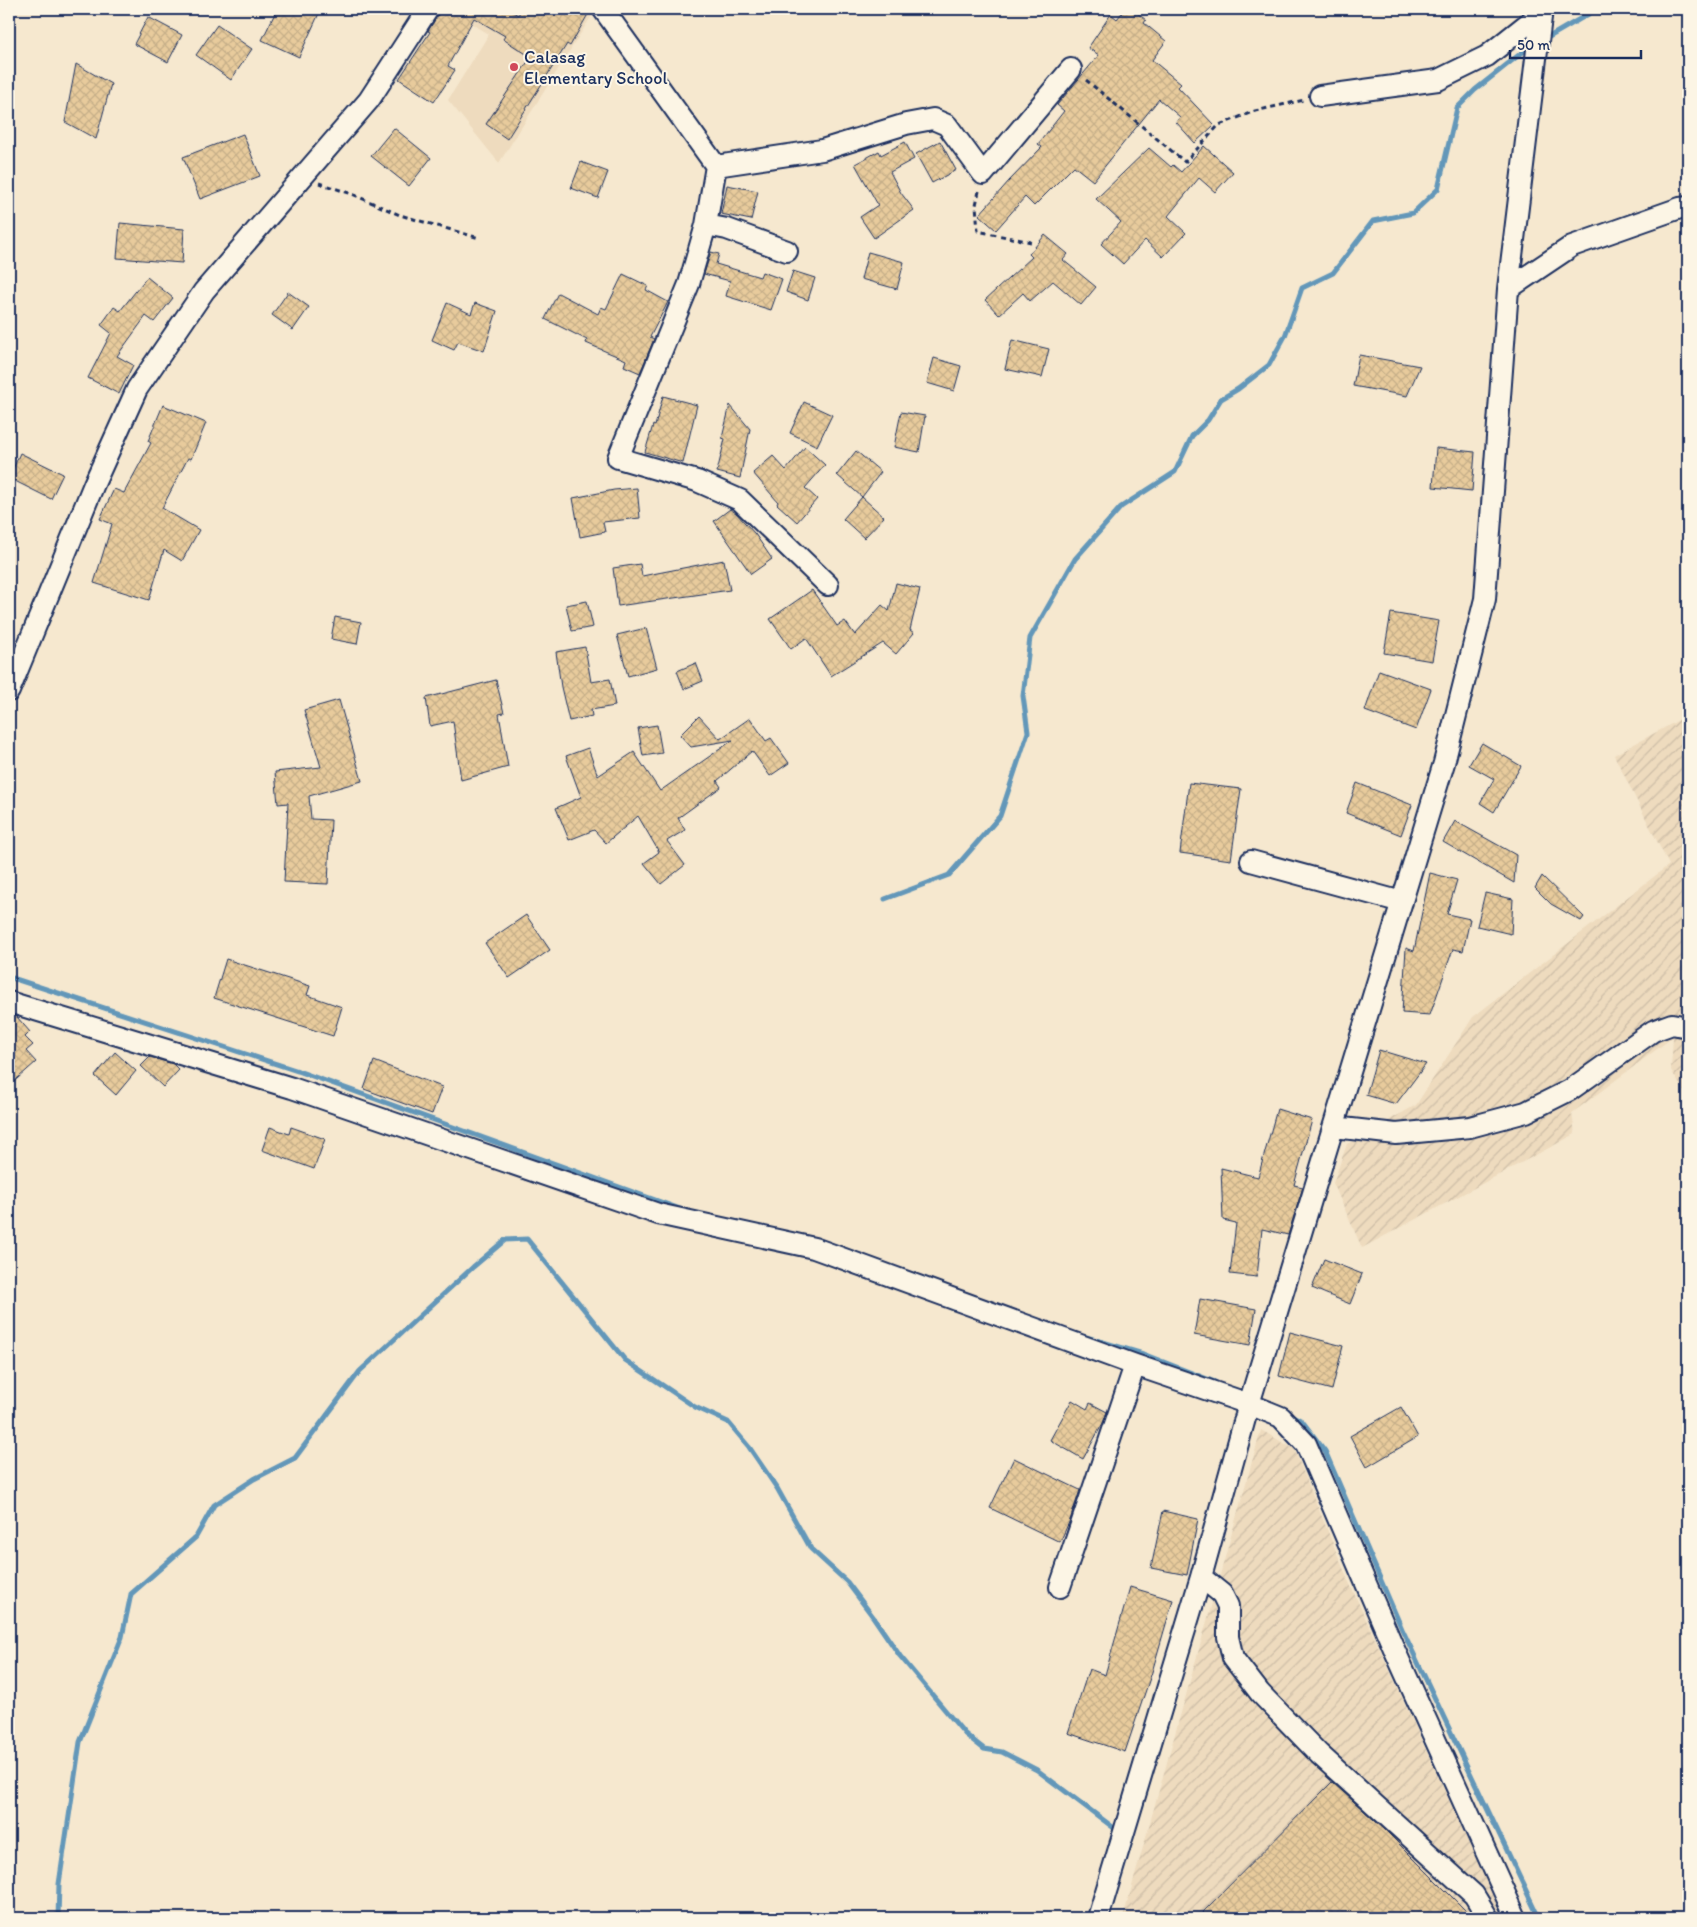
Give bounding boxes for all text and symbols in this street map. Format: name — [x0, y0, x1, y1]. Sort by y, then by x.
scale bar — [1510, 28, 1641, 60]
text: 50 m — [1517, 36, 1550, 54]
place label: Calasag Elementary School — [524, 46, 668, 89]
marker: Calasag Elementary School — [508, 61, 520, 73]

